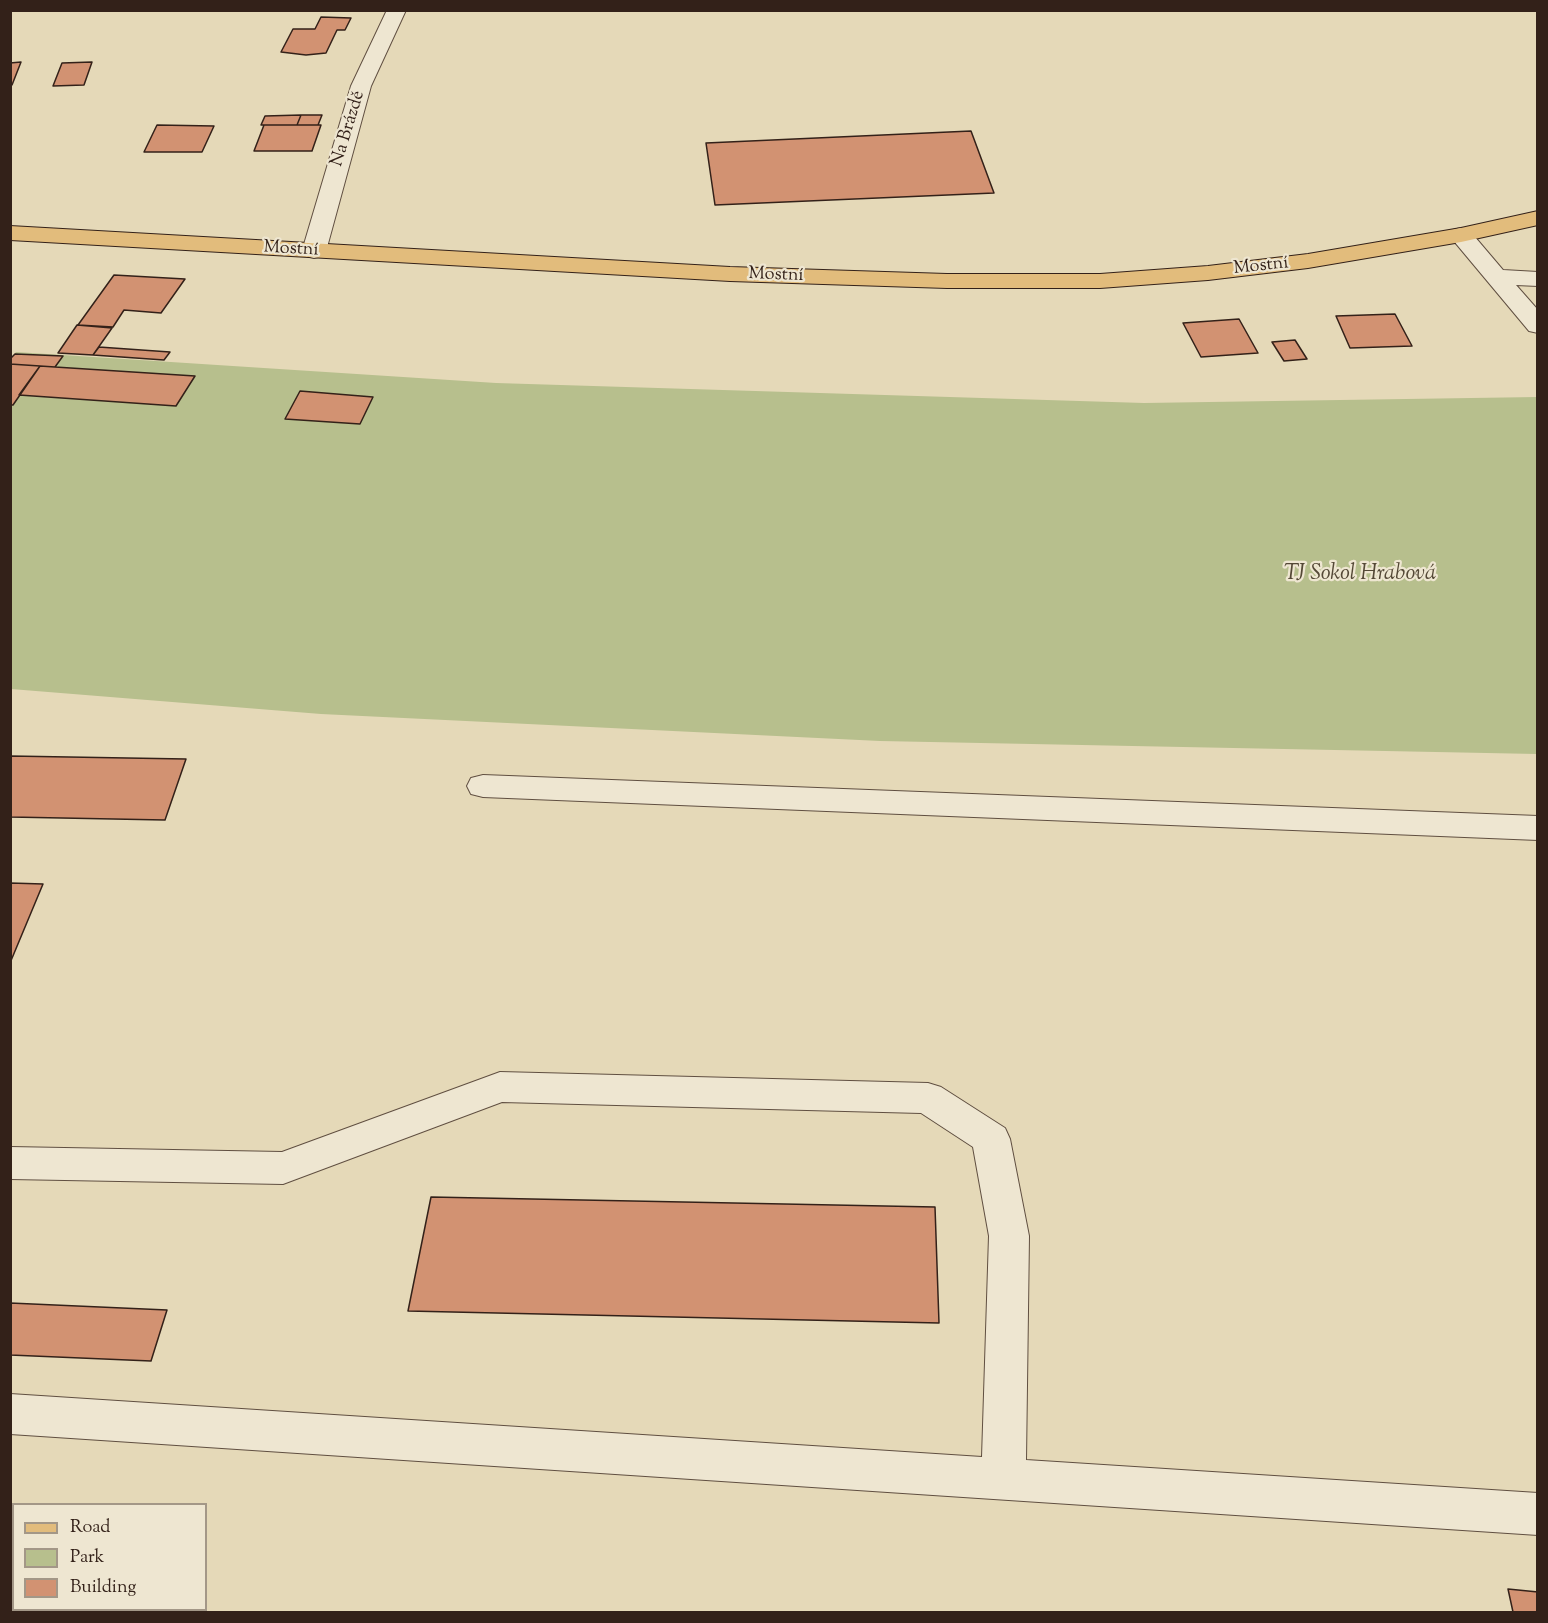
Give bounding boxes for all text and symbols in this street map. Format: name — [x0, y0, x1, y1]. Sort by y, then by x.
street label: Na Brázdě — [327, 89, 371, 169]
street label: Mostní — [263, 238, 319, 262]
street label: Mostní — [1232, 253, 1290, 281]
street label: Mostní — [748, 264, 804, 288]
park label: TJ Sokol Hrabová — [1284, 562, 1436, 588]
legend — [12, 1503, 207, 1611]
text: Road — [70, 1515, 110, 1541]
text: Park — [70, 1545, 104, 1571]
text: Building — [70, 1575, 136, 1601]

